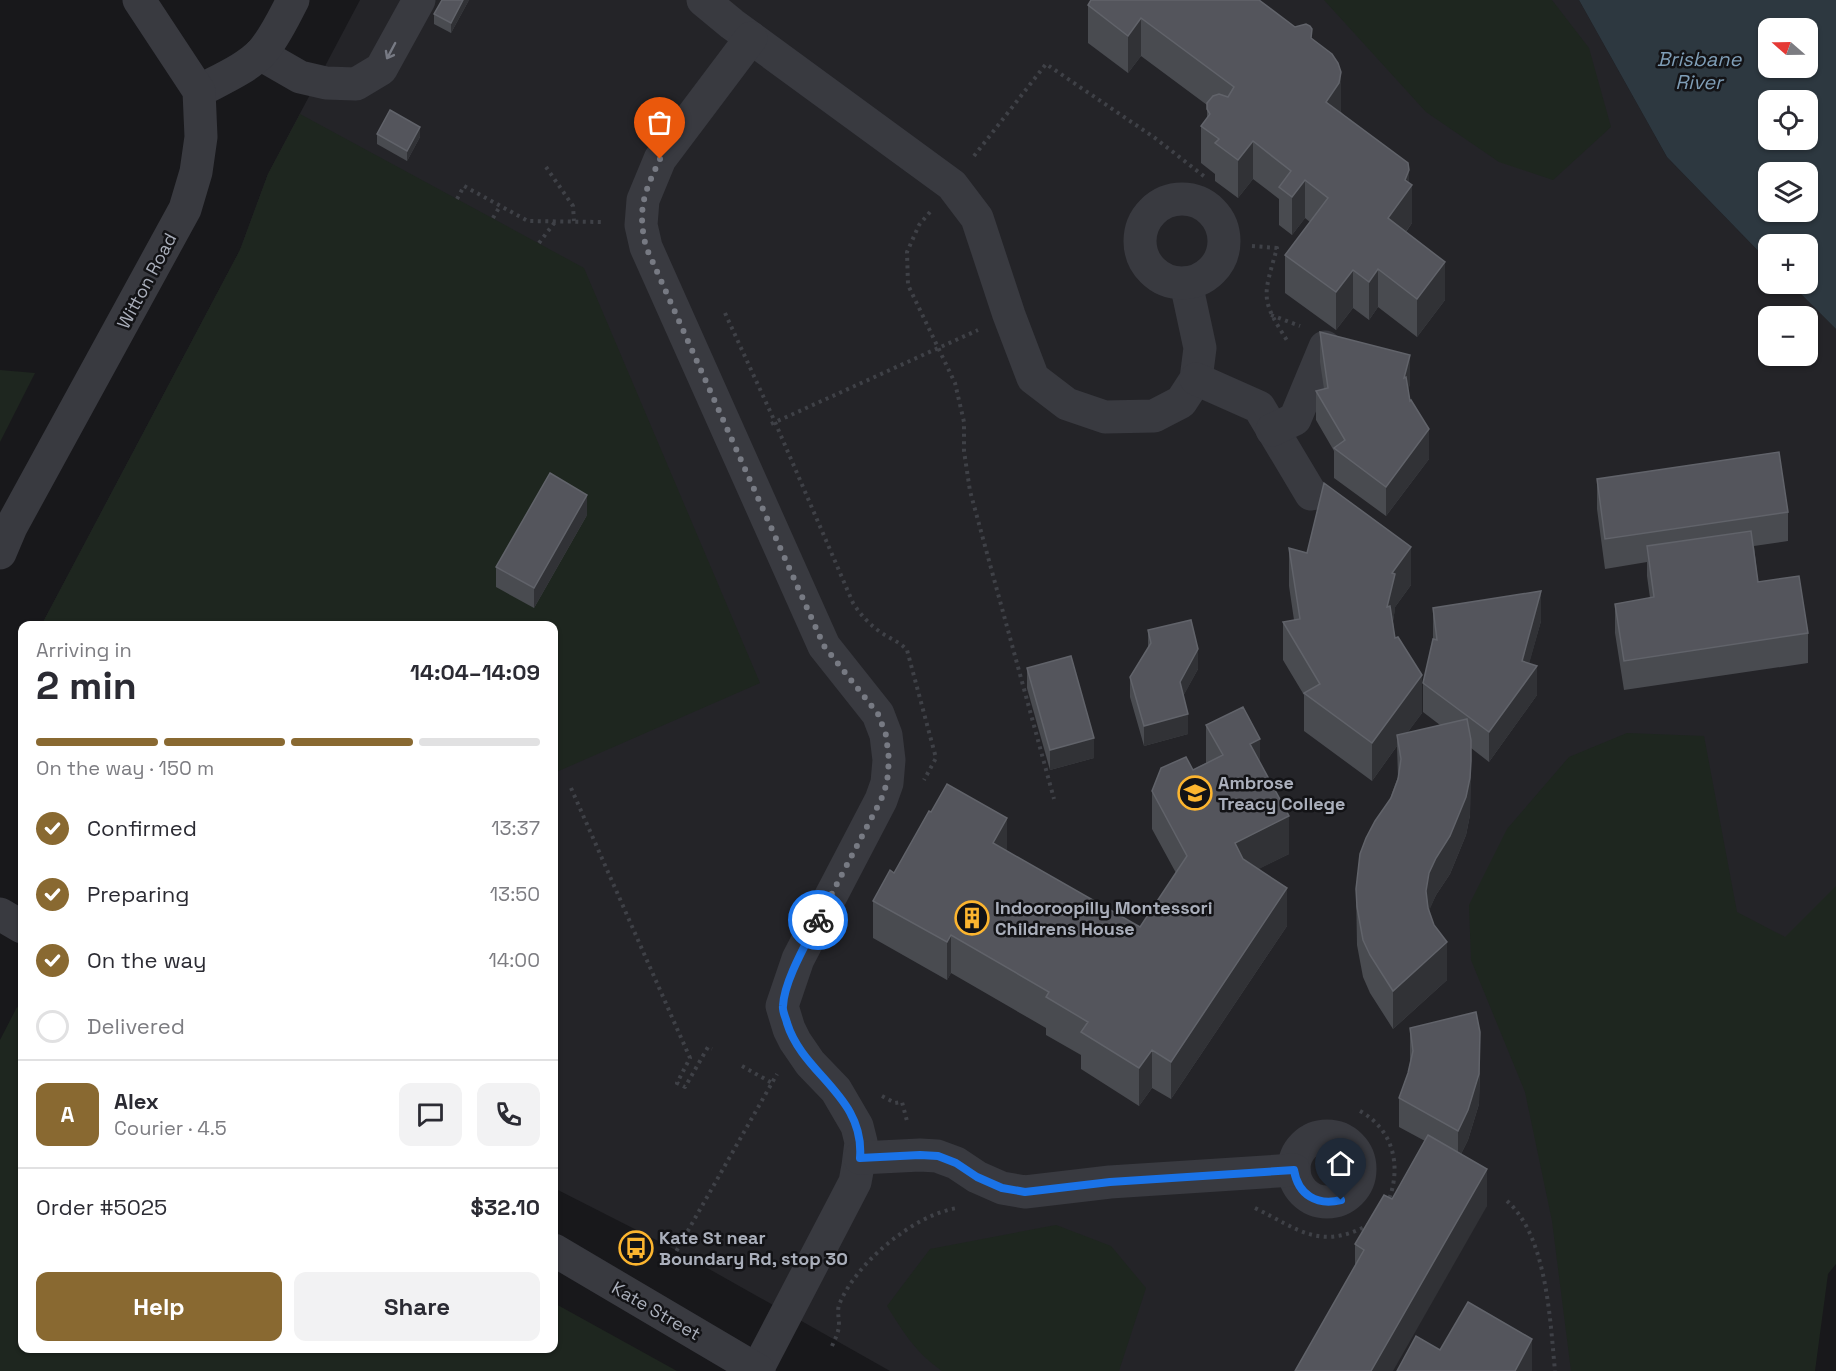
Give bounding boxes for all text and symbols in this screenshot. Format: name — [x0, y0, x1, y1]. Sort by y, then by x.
north arrow — [1758, 18, 1818, 78]
map controls — [1758, 18, 1818, 366]
one-way arrow — [385, 42, 396, 60]
water label: Brisbane River — [1657, 46, 1742, 95]
button: locate — [1758, 90, 1818, 150]
pin — [634, 97, 685, 159]
icon: bag — [643, 106, 676, 139]
button: layers — [1758, 162, 1818, 222]
street label: Witton Road — [112, 229, 181, 333]
button: + — [1758, 234, 1818, 294]
button: − — [1758, 306, 1818, 366]
text: Arriving in — [36, 637, 132, 663]
text: 14:04–14:09 — [410, 658, 540, 686]
text: 2 min — [36, 661, 137, 710]
text: On the way · 150 m — [36, 755, 214, 781]
place label: Ambrose Treacy College — [1218, 771, 1345, 815]
school or university icon: Ambrose Treacy College — [1177, 775, 1213, 811]
icon: check — [36, 812, 69, 845]
text: Confirmed — [87, 814, 197, 842]
text: 13:37 — [491, 815, 540, 841]
icon: check — [36, 878, 69, 911]
text: Preparing — [87, 880, 189, 908]
text: 13:50 — [490, 881, 540, 907]
courier — [788, 890, 848, 950]
place label: Indooroopilly Montessori Childrens House — [995, 896, 1213, 940]
building icon: Indooroopilly Montessori Childrens House — [954, 900, 990, 936]
icon: bike — [802, 904, 835, 937]
icon: check — [36, 944, 69, 977]
text: On the way — [87, 946, 206, 974]
text: 14:00 — [488, 947, 540, 973]
text: Delivered — [87, 1012, 185, 1040]
button: chat — [399, 1083, 462, 1146]
button: phone — [477, 1083, 540, 1146]
text: Alex — [114, 1087, 159, 1115]
text: A — [61, 1100, 74, 1128]
text: Courier · 4.5 — [114, 1115, 227, 1141]
pin — [1315, 1138, 1366, 1200]
icon: home — [1324, 1147, 1357, 1180]
text: Order #5025 — [36, 1193, 167, 1221]
text: $32.10 — [471, 1193, 540, 1221]
place label: Kate St near Boundary Rd, stop 30 — [659, 1226, 848, 1270]
bus stop icon: Kate St near Boundary Rd, stop 30 — [618, 1230, 654, 1266]
button: Help — [36, 1272, 282, 1341]
button: Share — [294, 1272, 540, 1341]
street label: Kate Street — [608, 1276, 705, 1345]

